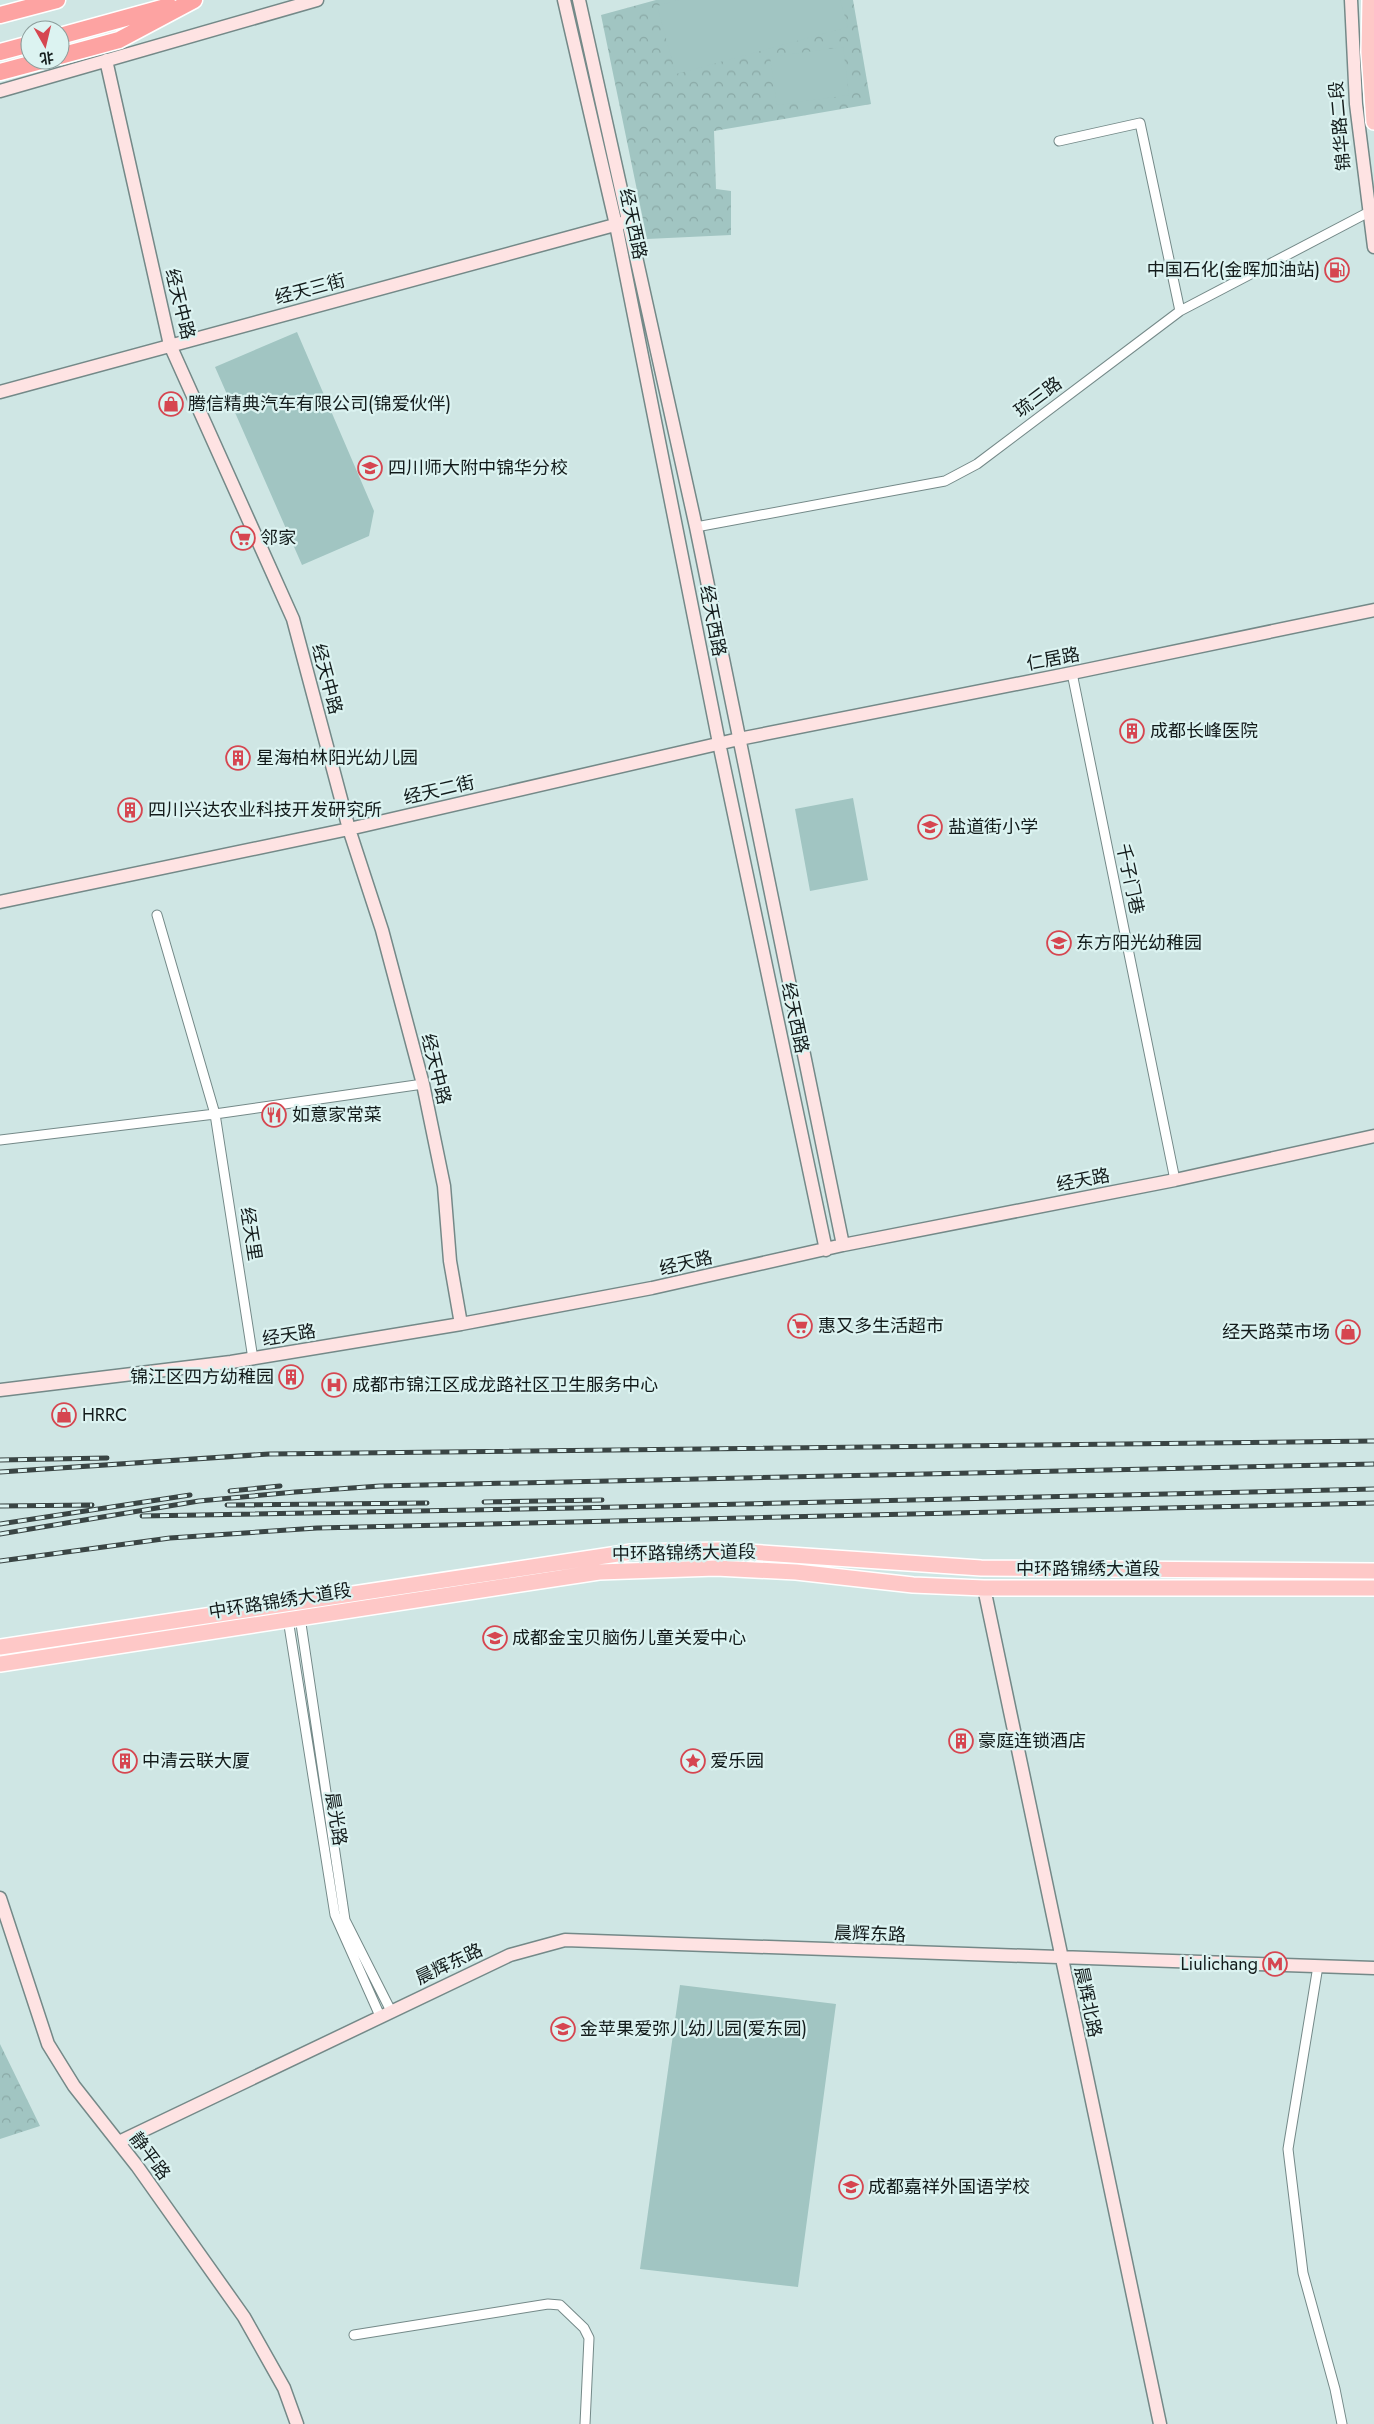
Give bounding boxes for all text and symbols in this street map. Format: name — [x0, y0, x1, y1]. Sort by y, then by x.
north arrow — [20, 20, 70, 70]
text: 北 — [38, 47, 55, 69]
street label: 锦华路二段 — [1323, 80, 1357, 172]
street label: 经天西路 — [613, 186, 653, 262]
place label: 中国石化(金晖加油站) — [1147, 257, 1320, 283]
fuel station icon: 中国石化(金晖加油站) — [1324, 257, 1350, 283]
street label: 经天中路 — [159, 266, 201, 342]
street label: 经天三街 — [272, 267, 348, 311]
street label: 琉三路 — [1009, 370, 1067, 424]
shop icon: 腾信精典汽车有限公司(锦爱伙伴) — [158, 391, 184, 417]
place label: 腾信精典汽车有限公司(锦爱伙伴) — [188, 391, 451, 417]
school or university icon: 四川师大附中锦华分校 — [357, 455, 383, 481]
place label: 四川师大附中锦华分校 — [388, 455, 568, 481]
supermarket icon: 邻家 — [230, 525, 256, 551]
place label: 邻家 — [260, 525, 296, 551]
street label: 经天西路 — [693, 583, 733, 659]
street label: 经天中路 — [305, 641, 349, 717]
street label: 仁居路 — [1024, 641, 1082, 677]
building icon: 成都长峰医院 — [1119, 718, 1145, 744]
place label: 成都长峰医院 — [1150, 718, 1258, 744]
building icon: 星海柏林阳光幼儿园 — [225, 745, 251, 771]
place label: 星海柏林阳光幼儿园 — [256, 745, 418, 771]
street label: 经天二街 — [401, 769, 477, 811]
building icon: 四川兴达农业科技开发研究所 — [117, 797, 143, 823]
place label: 四川兴达农业科技开发研究所 — [148, 797, 382, 823]
school or university icon: 盐道街小学 — [917, 814, 943, 840]
place label: 盐道街小学 — [948, 814, 1038, 840]
street label: 千子门巷 — [1110, 841, 1150, 917]
school or university icon: 东方阳光幼稚园 — [1046, 930, 1072, 956]
place label: 东方阳光幼稚园 — [1076, 930, 1202, 956]
street label: 经天西路 — [775, 980, 815, 1056]
street label: 经天中路 — [415, 1031, 457, 1107]
restaurant icon: 如意家常菜 — [261, 1102, 287, 1128]
place label: 如意家常菜 — [292, 1102, 382, 1128]
street label: 经天路 — [1054, 1162, 1112, 1198]
street label: 经天里 — [234, 1205, 268, 1263]
street label: 经天路 — [657, 1244, 715, 1282]
supermarket icon: 惠又多生活超市 — [787, 1313, 813, 1339]
place label: 惠又多生活超市 — [818, 1313, 944, 1339]
street label: 经天路 — [260, 1318, 318, 1352]
place label: 经天路菜市场 — [1222, 1319, 1330, 1345]
shop icon: 经天路菜市场 — [1335, 1319, 1361, 1345]
place label: 锦江区四方幼稚园 — [130, 1364, 274, 1390]
building icon: 锦江区四方幼稚园 — [278, 1364, 304, 1390]
hospital icon: 成都市锦江区成龙路社区卫生服务中心 — [321, 1372, 347, 1398]
place label: 成都市锦江区成龙路社区卫生服务中心 — [352, 1372, 658, 1398]
shop icon: HRRC — [51, 1402, 77, 1428]
place label: HRRC — [82, 1402, 127, 1428]
street label: 中环路锦绣大道段 — [612, 1539, 756, 1567]
street label: 中环路锦绣大道段 — [1016, 1556, 1160, 1582]
street label: 中环路锦绣大道段 — [207, 1577, 353, 1625]
school or university icon: 成都金宝贝脑伤儿童关爱中心 — [482, 1625, 508, 1651]
place label: 成都金宝贝脑伤儿童关爱中心 — [512, 1625, 746, 1651]
building icon: 豪庭连锁酒店 — [948, 1728, 974, 1754]
place label: 豪庭连锁酒店 — [978, 1728, 1086, 1754]
building icon: 中清云联大厦 — [112, 1748, 138, 1774]
place label: 中清云联大厦 — [142, 1748, 250, 1774]
place icon: 爱乐园 — [680, 1748, 706, 1774]
place label: 爱乐园 — [710, 1748, 764, 1774]
street label: 晨光路 — [319, 1790, 353, 1848]
street label: 晨辉东路 — [834, 1920, 906, 1948]
street label: 晨辉东路 — [411, 1937, 487, 1991]
place label: Liulichang — [1181, 1951, 1258, 1977]
metro station icon: Liulichang — [1262, 1951, 1288, 1977]
street label: 晨辉北路 — [1068, 1964, 1108, 2040]
school or university icon: 金苹果爱弥儿幼儿园(爱东园) — [550, 2016, 576, 2042]
place label: 金苹果爱弥儿幼儿园(爱东园) — [580, 2016, 807, 2042]
street label: 静平路 — [123, 2127, 177, 2185]
school or university icon: 成都嘉祥外国语学校 — [838, 2174, 864, 2200]
place label: 成都嘉祥外国语学校 — [868, 2174, 1030, 2200]

